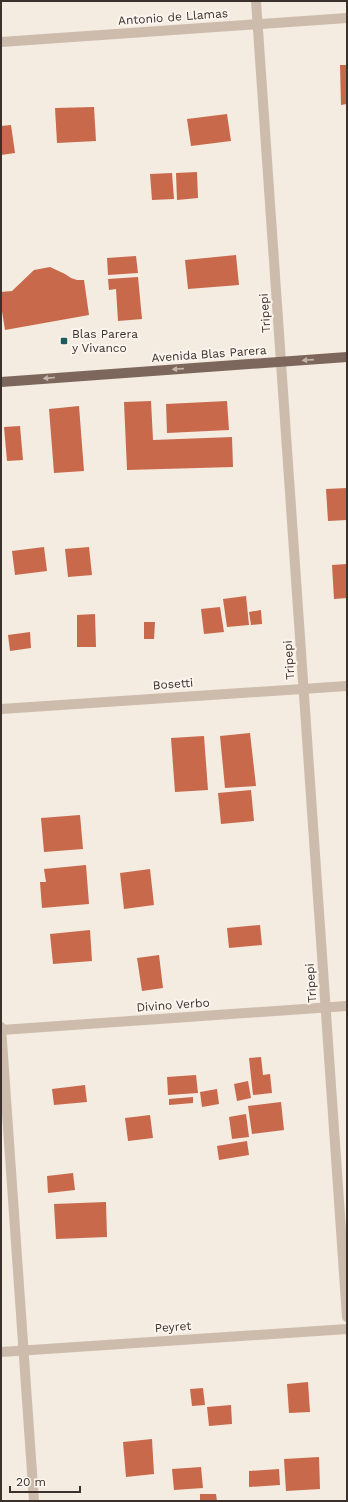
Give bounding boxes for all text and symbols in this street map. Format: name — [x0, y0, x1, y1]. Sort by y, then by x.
street label: Antonio de Llamas — [118, 6, 228, 28]
street label: Tripepi — [257, 293, 273, 333]
place label: Blas Parera y Vivanco — [72, 327, 138, 355]
marker: Blas Parera y Vivanco — [59, 336, 69, 346]
street label: Avenida Blas Parera — [151, 343, 267, 365]
one-way arrow — [302, 356, 314, 363]
one-way arrow — [172, 365, 184, 372]
one-way arrow — [43, 375, 55, 382]
street label: Tripepi — [281, 640, 297, 680]
street label: Bosetti — [152, 676, 194, 692]
street label: Tripepi — [303, 963, 319, 1003]
street label: Divino Verbo — [136, 995, 210, 1015]
street label: Peyret — [154, 1319, 192, 1335]
scale bar — [10, 1468, 80, 1494]
text: 20 m — [16, 1475, 46, 1489]

